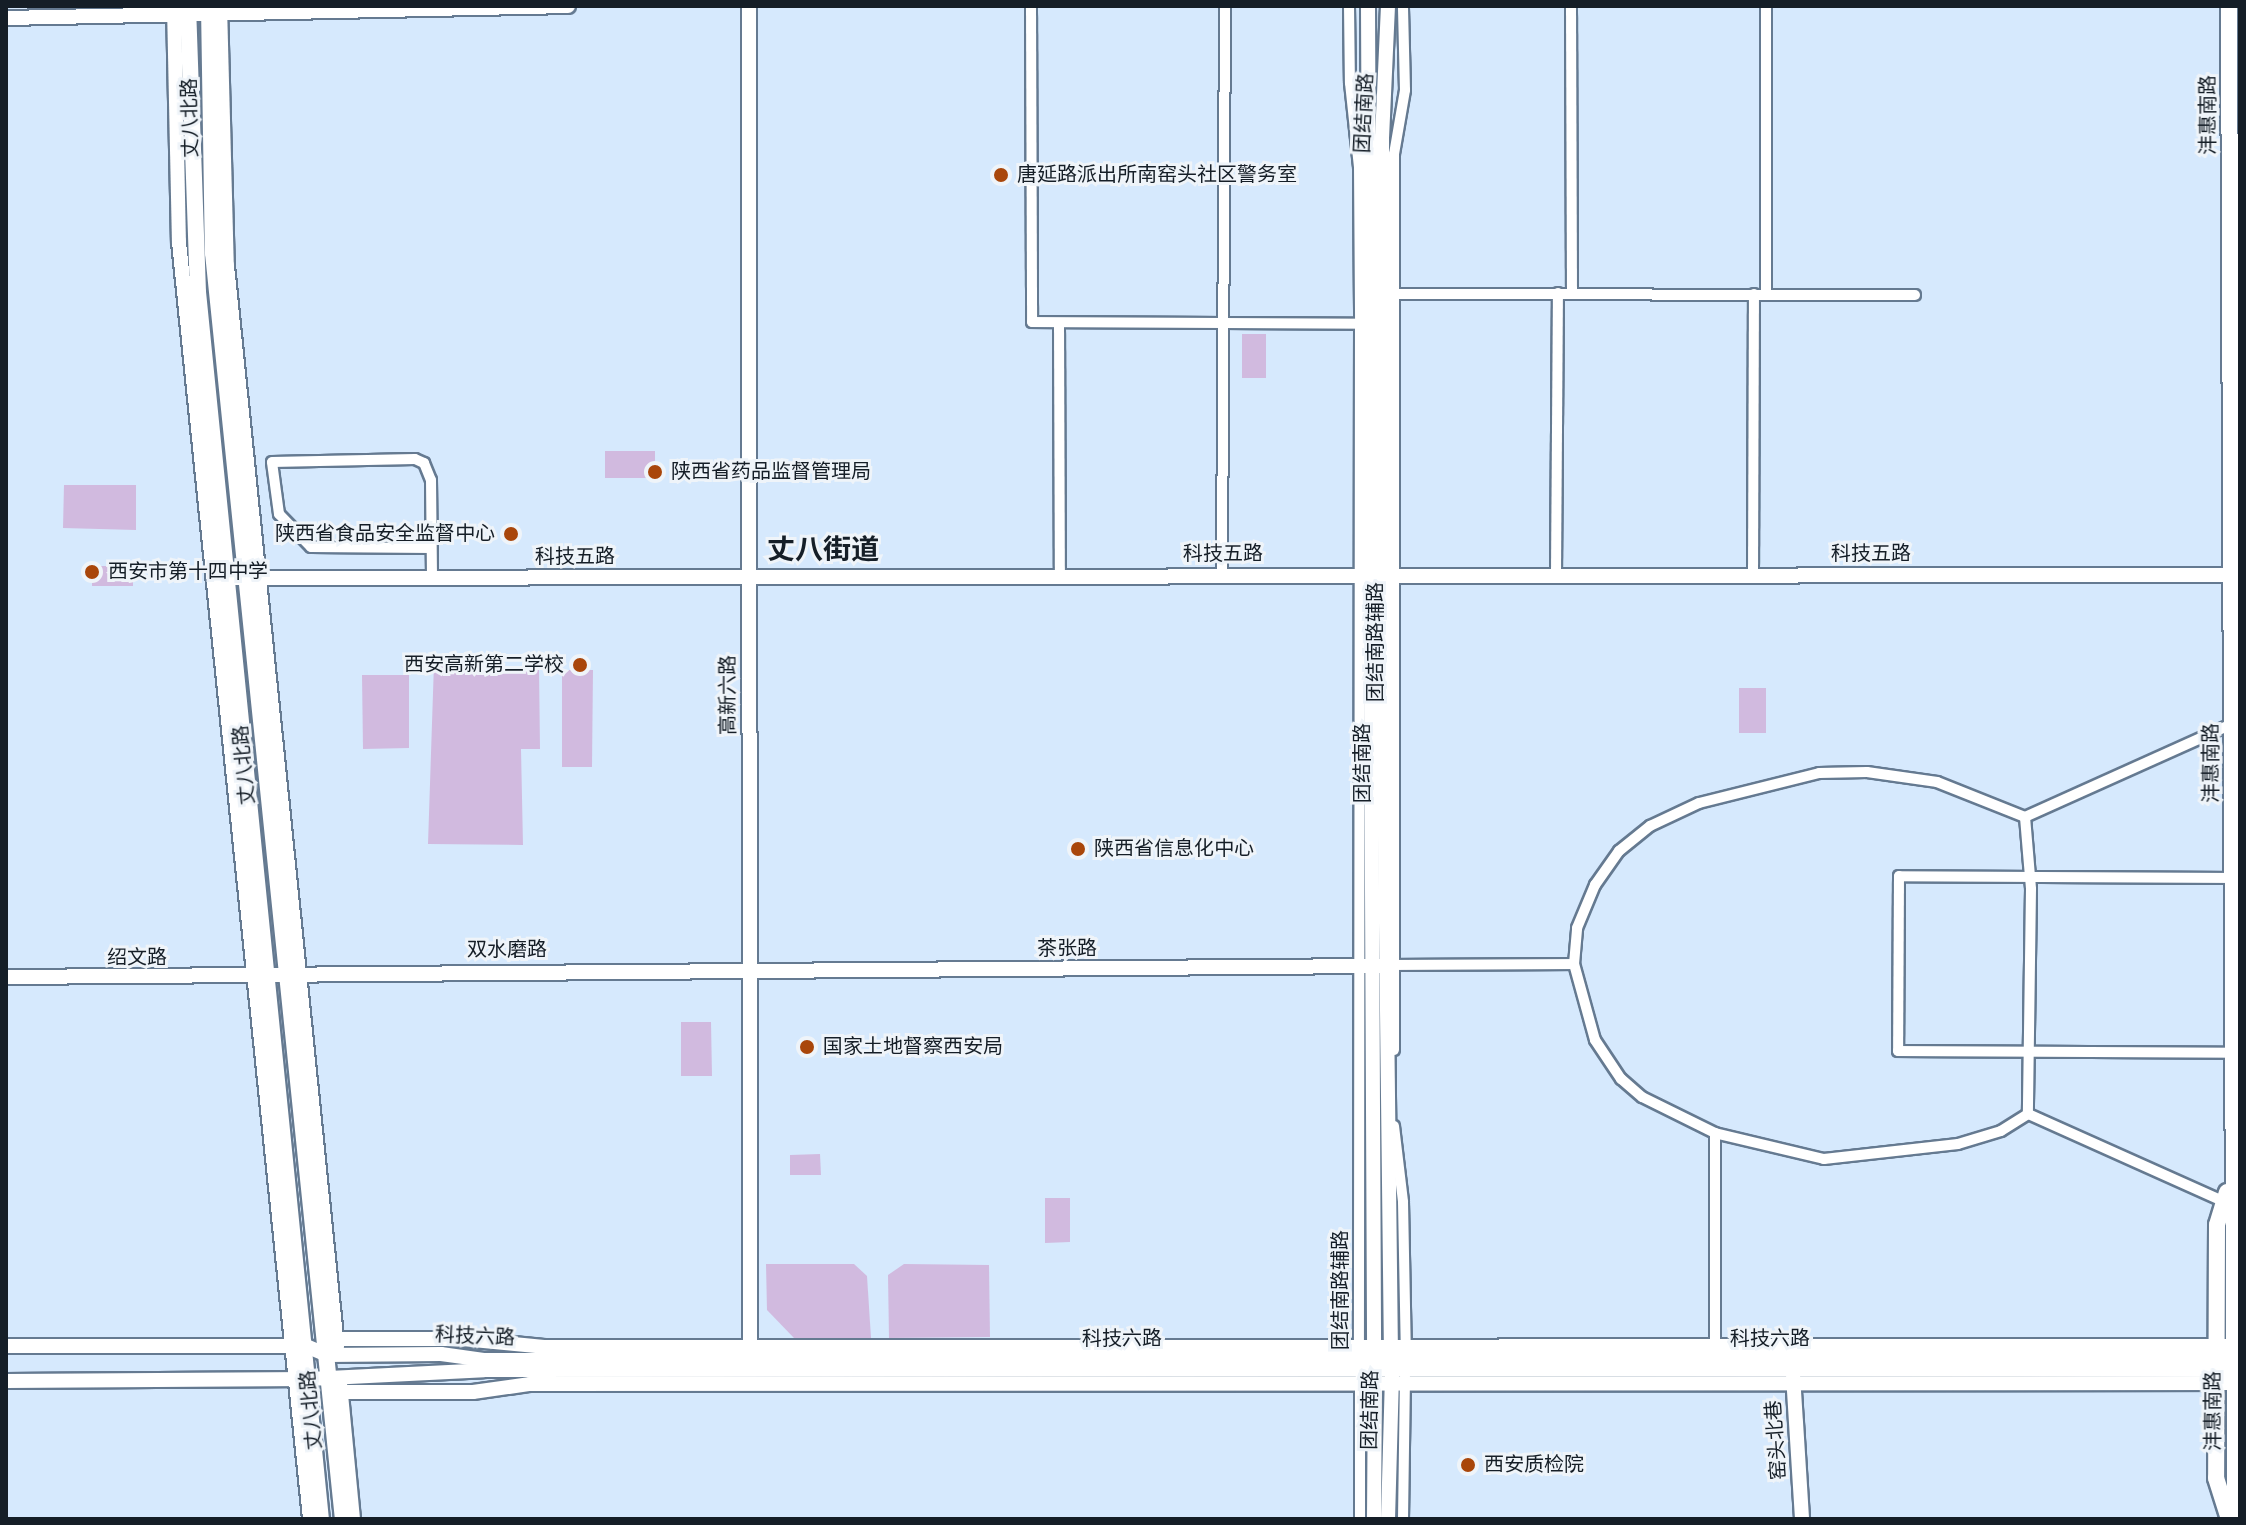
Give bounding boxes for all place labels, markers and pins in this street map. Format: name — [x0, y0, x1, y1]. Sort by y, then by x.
place label: 唐延路派出所南窑头社区警务室 — [1017, 163, 1297, 187]
marker: 唐延路派出所南窑头社区警务室 — [992, 166, 1010, 184]
place label: 陕西省药品监督管理局 — [671, 460, 871, 484]
marker: 陕西省药品监督管理局 — [646, 463, 664, 481]
place label: 陕西省食品安全监督中心 — [275, 522, 495, 546]
marker: 陕西省食品安全监督中心 — [502, 525, 520, 543]
place label: 西安市第十四中学 — [108, 560, 268, 584]
marker: 西安市第十四中学 — [83, 563, 101, 581]
place label: 西安高新第二学校 — [404, 653, 564, 677]
marker: 西安高新第二学校 — [571, 656, 589, 674]
place label: 陕西省信息化中心 — [1094, 837, 1254, 861]
marker: 陕西省信息化中心 — [1069, 840, 1087, 858]
place label: 国家土地督察西安局 — [823, 1035, 1003, 1059]
marker: 国家土地督察西安局 — [798, 1038, 816, 1056]
place label: 西安质检院 — [1484, 1453, 1584, 1477]
marker: 西安质检院 — [1459, 1456, 1477, 1474]

